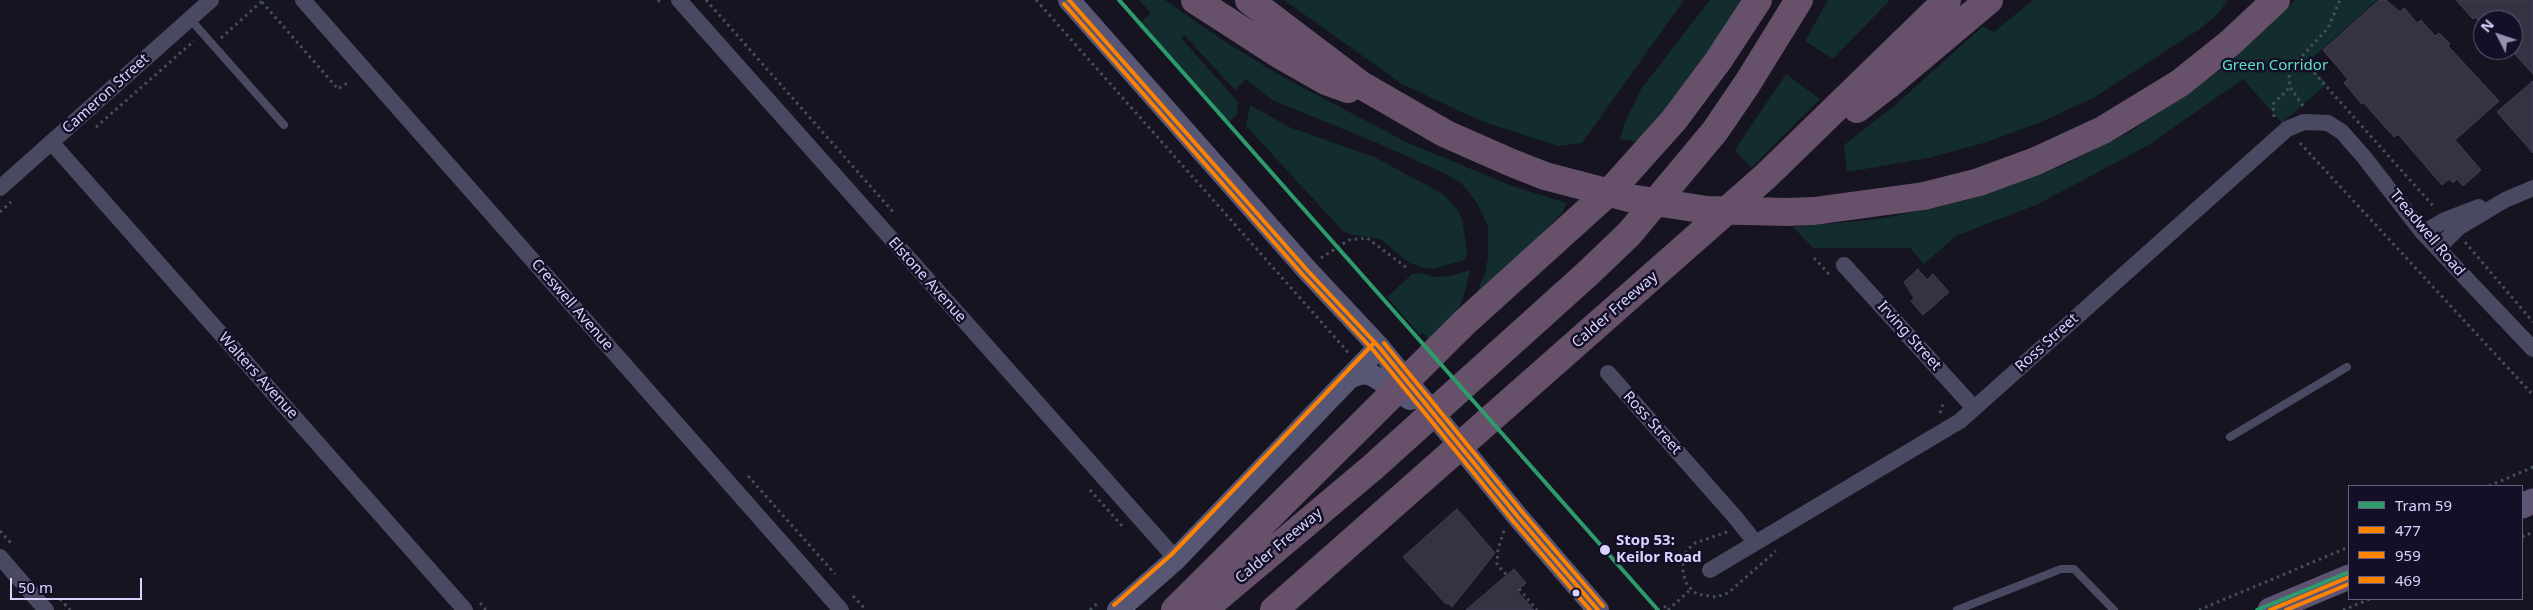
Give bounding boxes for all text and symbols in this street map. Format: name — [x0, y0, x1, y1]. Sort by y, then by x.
north arrow — [2473, 10, 2523, 60]
text: N — [2476, 15, 2498, 36]
street label: Cameron Street — [59, 50, 153, 138]
park label: Green Corridor — [2222, 57, 2328, 75]
street label: Treadwell Road — [2386, 186, 2468, 280]
street label: Elstone Avenue — [884, 234, 970, 326]
street label: Creswell Avenue — [527, 255, 617, 355]
street label: Calder Freeway — [1568, 268, 1662, 352]
street label: Irving Street — [1873, 298, 1945, 374]
street label: Ross Street — [2012, 310, 2082, 376]
street label: Walters Avenue — [215, 329, 301, 423]
street label: Ross Street — [1619, 388, 1685, 458]
legend — [2348, 485, 2523, 600]
text: Tram 59 — [2395, 495, 2452, 515]
street label: Calder Freeway — [1232, 504, 1326, 588]
text: 477 — [2395, 520, 2421, 540]
place label: Stop 53: Keilor Road — [1616, 532, 1702, 567]
marker: Stop 53: Keilor Road — [1598, 543, 1612, 557]
text: 959 — [2395, 545, 2421, 565]
scale bar — [12, 568, 145, 600]
text: 469 — [2395, 570, 2421, 590]
text: 50 m — [18, 577, 53, 597]
unlabelled marker — [1571, 588, 1581, 598]

